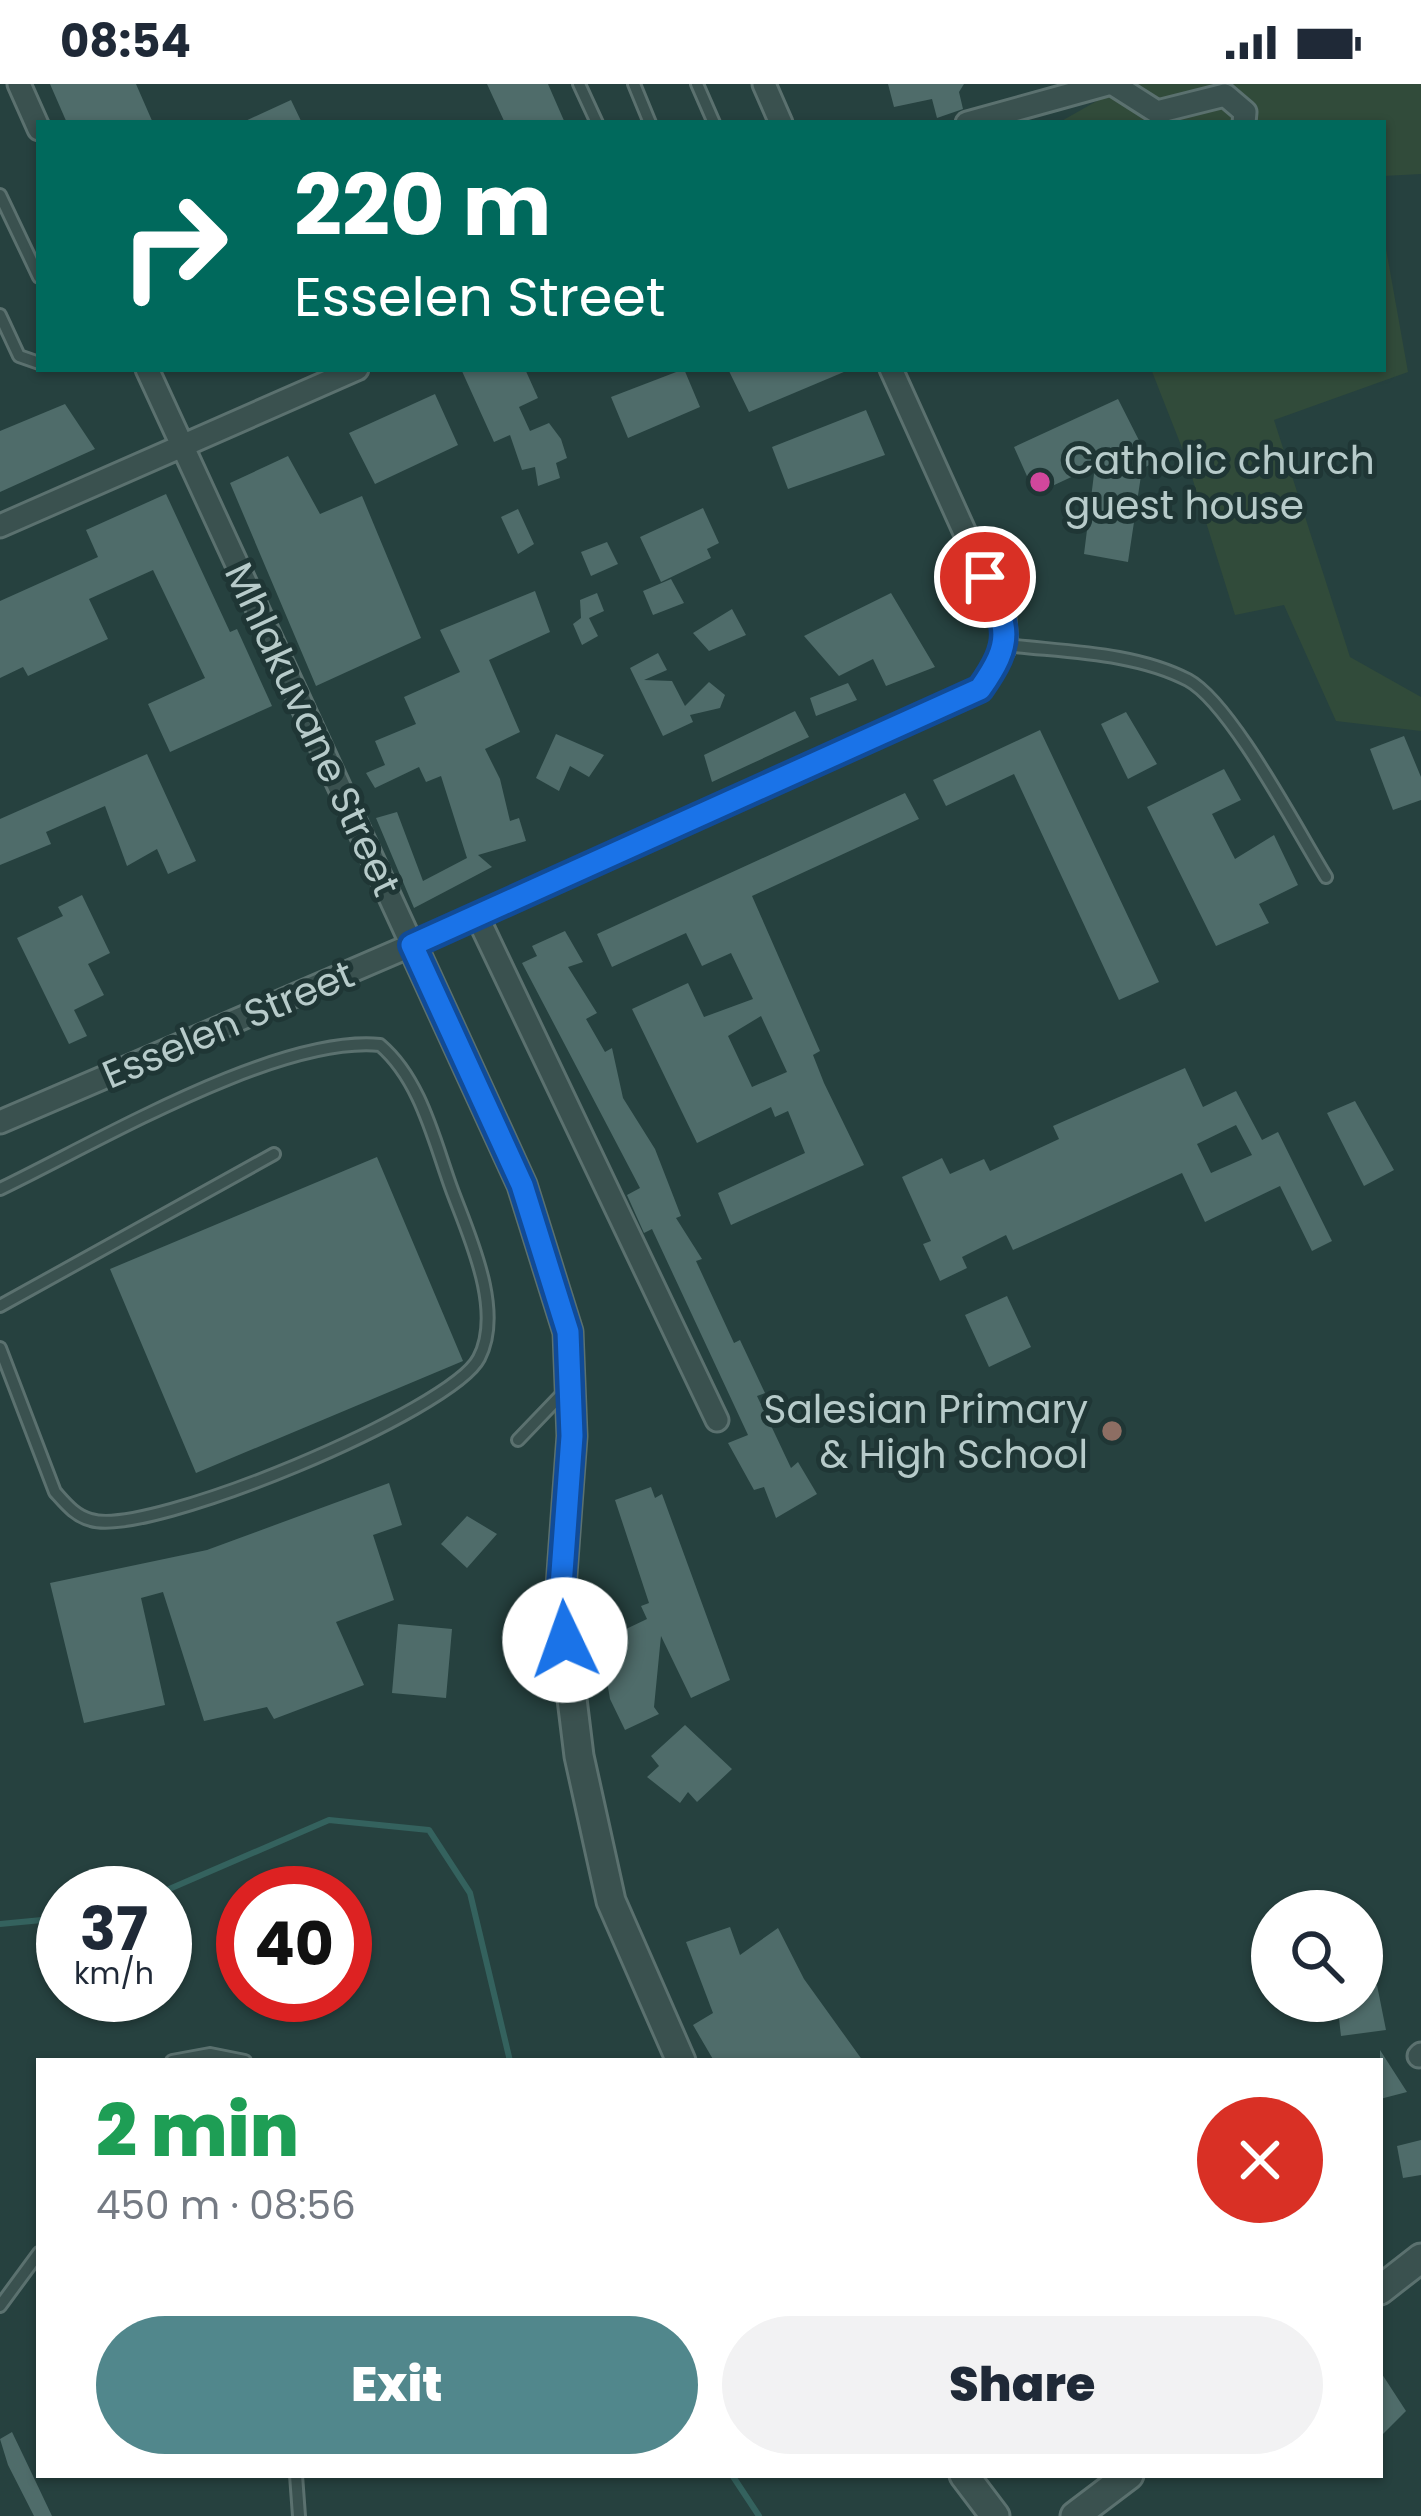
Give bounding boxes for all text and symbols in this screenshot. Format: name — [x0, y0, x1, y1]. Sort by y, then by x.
text: 08:54 — [60, 10, 191, 73]
text: 220 m — [294, 147, 551, 264]
icon: right — [96, 168, 252, 324]
text: Esselen Street — [294, 259, 665, 335]
place label: Catholic church guest house — [1064, 433, 1375, 533]
marker: Catholic church guest house — [1027, 469, 1053, 495]
pin — [934, 526, 1036, 628]
icon: arrive — [952, 544, 1018, 610]
street label: Mhlakuvane Street — [211, 554, 414, 905]
street label: Esselen Street — [94, 947, 362, 1102]
place label: Salesian Primary & High School — [764, 1382, 1088, 1482]
marker: Salesian Primary & High School — [1099, 1418, 1125, 1444]
position arrow — [502, 1577, 628, 1703]
speed limit sign: 40 — [216, 1866, 372, 2022]
text: 37 — [80, 1887, 148, 1971]
map controls — [1251, 1890, 1383, 2022]
button: search — [1251, 1890, 1383, 2022]
text: km/h — [74, 1952, 154, 1995]
text: 2 min — [96, 2080, 299, 2181]
button: close — [1197, 2097, 1323, 2223]
text: 450 m · 08:56 — [96, 2178, 356, 2233]
button: Exit — [96, 2316, 698, 2454]
button: Share — [722, 2316, 1323, 2454]

